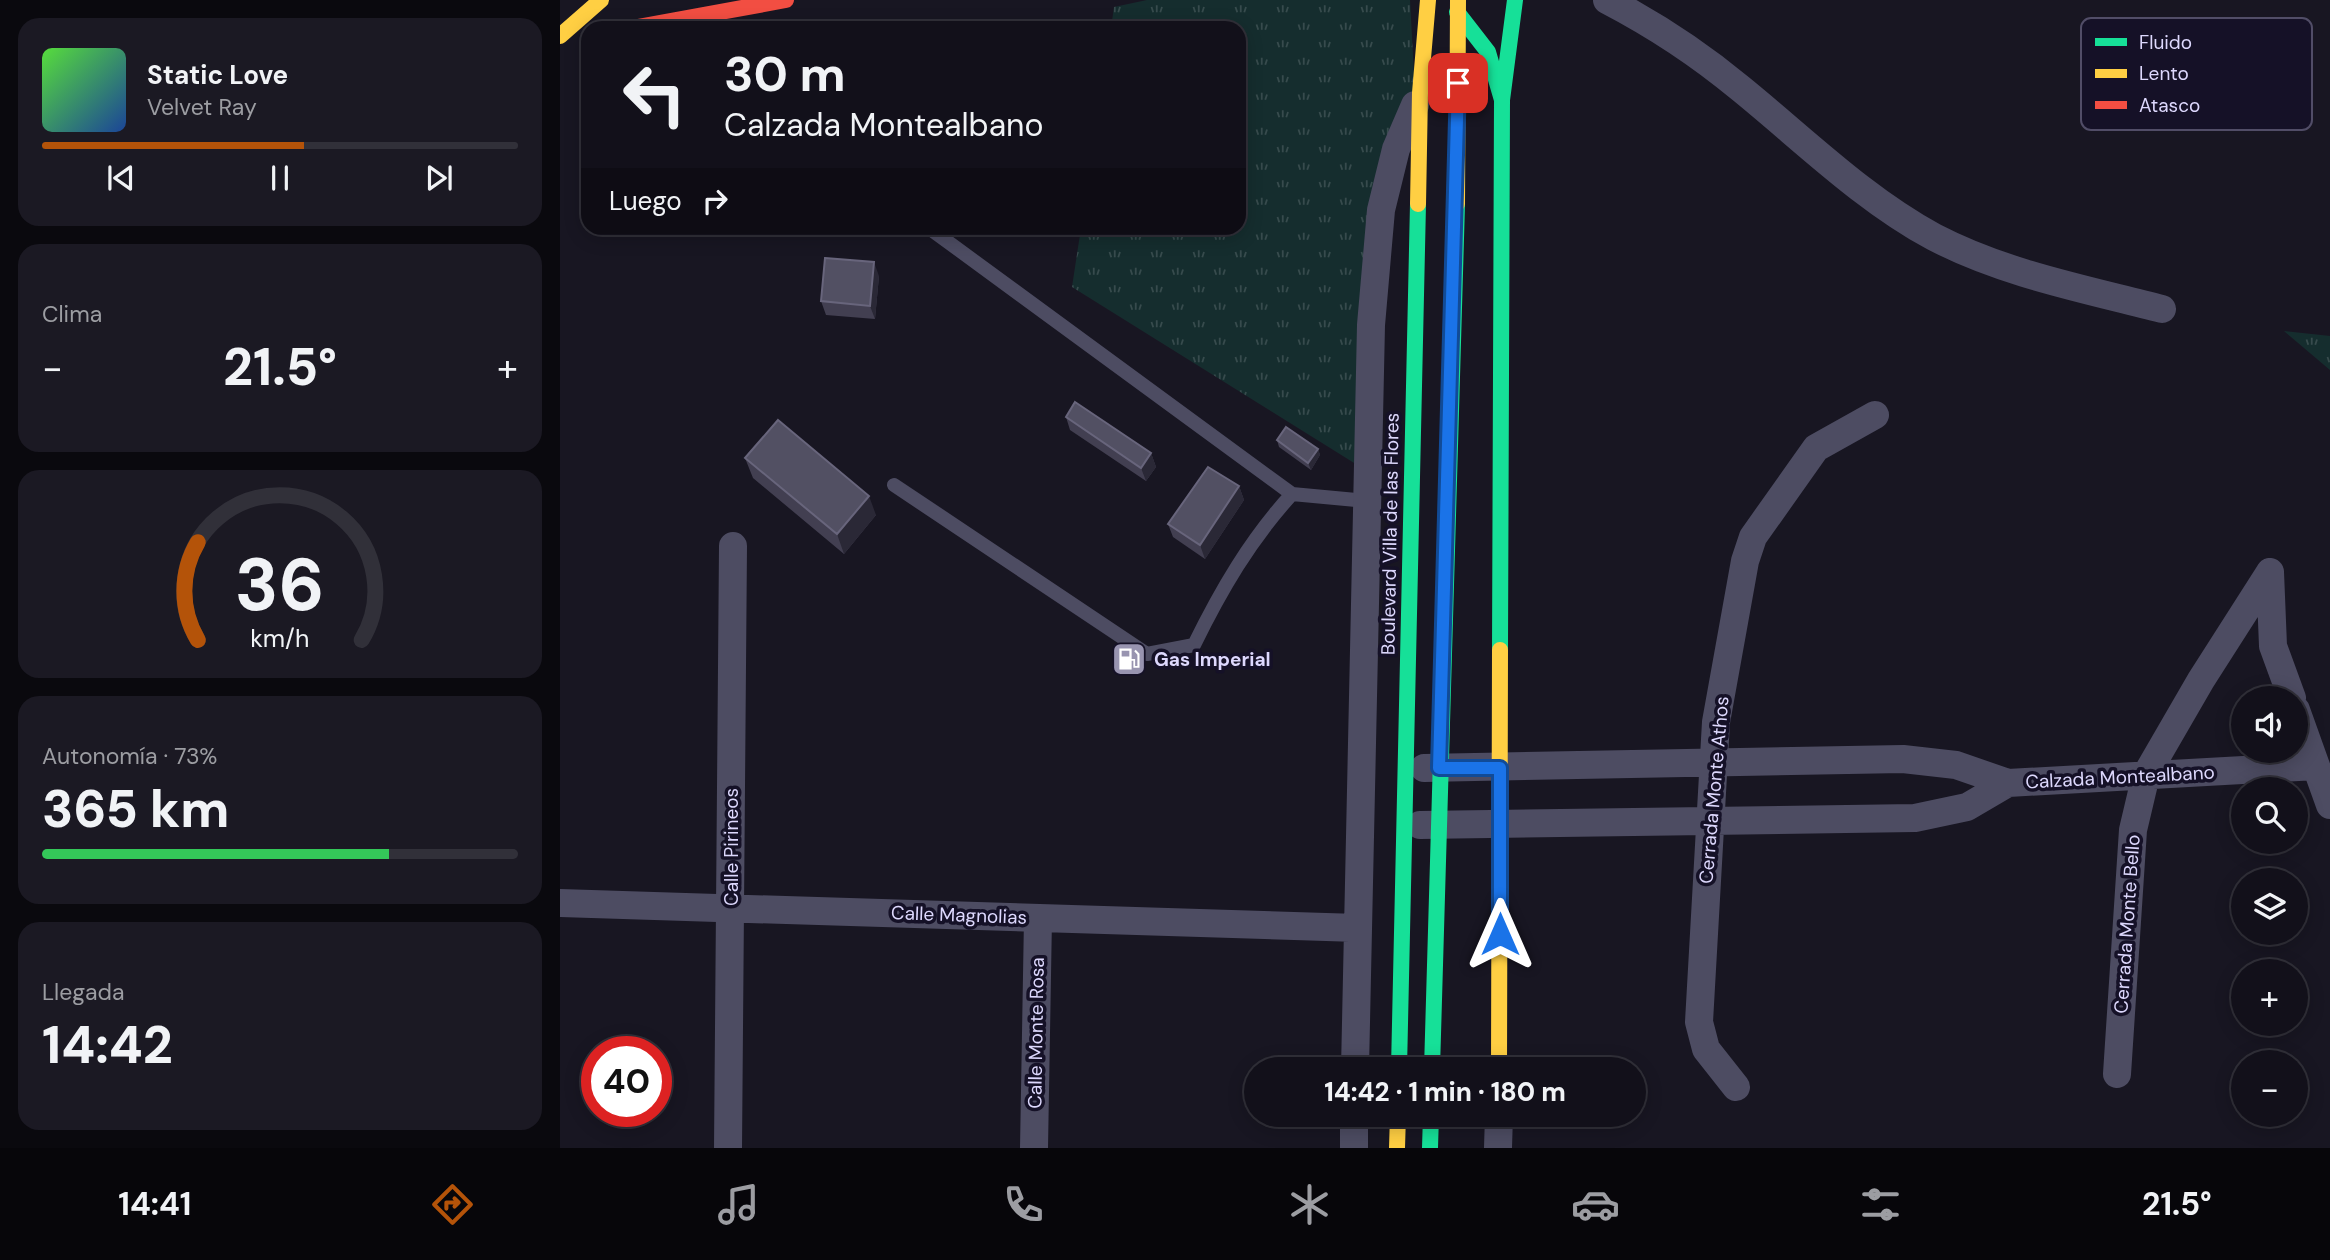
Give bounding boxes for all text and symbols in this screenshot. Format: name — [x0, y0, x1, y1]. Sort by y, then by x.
legend — [2081, 18, 2312, 130]
text: Fluido — [2139, 30, 2192, 55]
text: 30 m — [724, 42, 846, 106]
icon: left — [609, 49, 700, 140]
pin — [1428, 53, 1488, 113]
text: Static Love — [147, 58, 288, 92]
text: Lento — [2139, 61, 2189, 86]
icon: arrive — [1439, 64, 1477, 102]
text: Velvet Ray — [147, 92, 257, 122]
text: Atasco — [2139, 93, 2200, 118]
text: Calzada Montealbano — [724, 104, 1043, 146]
icon: previous — [102, 159, 140, 197]
icon: pause — [261, 159, 299, 197]
icon: next — [420, 159, 458, 197]
icon: right — [696, 182, 734, 220]
text: Luego — [609, 184, 682, 218]
text: Clima — [42, 299, 102, 329]
text: 21.5° — [223, 333, 337, 401]
text: − — [42, 343, 63, 393]
text: + — [497, 343, 518, 393]
street label: Boulevard Villa de las Flores — [1375, 413, 1405, 655]
text: 36 — [235, 538, 325, 633]
text: km/h — [250, 622, 310, 655]
fuel station icon: Gas Imperial — [1110, 640, 1148, 678]
place label: Gas Imperial — [1154, 647, 1271, 672]
map controls — [2231, 686, 2308, 1127]
button: sound — [2231, 686, 2308, 763]
street label: Cerrada Monte Athos — [1693, 695, 1735, 885]
text: Autonomía · 73% — [42, 741, 217, 771]
street label: Calzada Montealbano — [2025, 760, 2215, 794]
text: 365 km — [42, 775, 230, 843]
button: search — [2231, 777, 2308, 854]
street label: Calle Pirineos — [719, 788, 744, 906]
street label: Cerrada Monte Bello — [2108, 834, 2146, 1014]
button: layers — [2231, 868, 2308, 945]
position arrow — [1463, 897, 1537, 971]
street label: Calle Magnolias — [891, 900, 1027, 930]
street label: Calle Monte Rosa — [1022, 957, 1050, 1109]
button: + — [2231, 959, 2308, 1036]
text: Llegada — [42, 977, 125, 1007]
text: 14:42 — [42, 1011, 173, 1079]
speed limit sign: 40 — [581, 1036, 672, 1127]
button: − — [2231, 1050, 2308, 1127]
text: 14:42 · 1 min · 180 m — [1324, 1075, 1566, 1109]
icon: directions — [428, 1180, 477, 1229]
icon: music — [714, 1180, 763, 1229]
icon: phone — [999, 1180, 1048, 1229]
icon: climate — [1285, 1180, 1334, 1229]
icon: car — [1571, 1180, 1620, 1229]
icon: filters — [1856, 1180, 1905, 1229]
text: 14:41 — [118, 1183, 191, 1225]
text: 21.5° — [2142, 1183, 2212, 1225]

